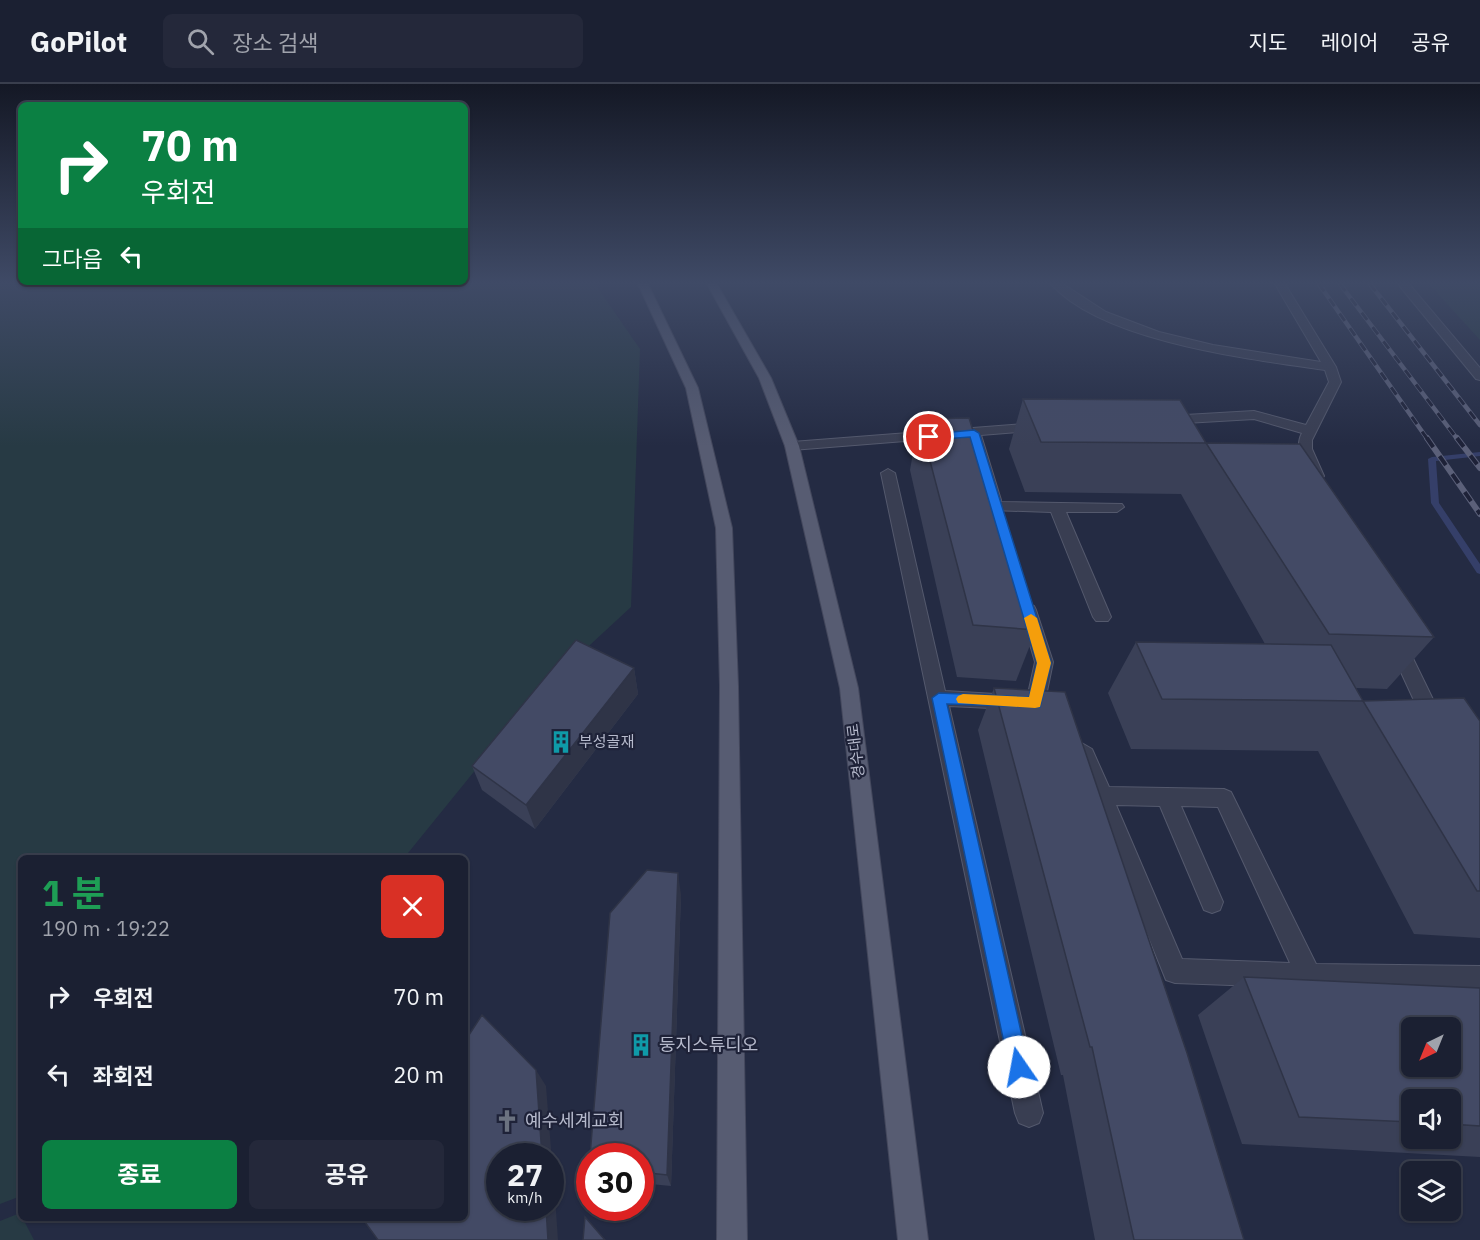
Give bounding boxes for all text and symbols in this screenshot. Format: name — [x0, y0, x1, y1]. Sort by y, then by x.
search box — [163, 14, 583, 68]
text: GoPilot — [30, 23, 127, 60]
icon: search — [184, 25, 217, 58]
text: 장소 검색 — [232, 28, 318, 57]
text: 지도 — [1249, 28, 1287, 56]
text: 레이어 — [1320, 28, 1378, 56]
text: 공유 — [1411, 28, 1450, 56]
text: 70 m — [141, 118, 239, 173]
icon: right — [42, 126, 120, 204]
text: 우회전 — [141, 174, 216, 209]
icon: left — [115, 240, 148, 273]
text: 그다음 — [42, 244, 103, 273]
pin — [903, 411, 954, 462]
icon: arrive — [912, 420, 945, 453]
street label: 경수대로 — [843, 723, 868, 780]
building icon: 부성골재 — [548, 729, 574, 755]
place label: 부성골재 — [579, 732, 634, 751]
text: 1 분 — [42, 869, 105, 916]
button: close — [381, 875, 444, 938]
text: 190 m · 19:22 — [42, 915, 170, 942]
icon: right — [42, 980, 75, 1013]
text: 70 m — [393, 982, 444, 1011]
text: 우회전 — [93, 983, 154, 1012]
north arrow — [1401, 1017, 1461, 1077]
map controls — [1401, 1017, 1461, 1221]
building icon: 둥지스튜디오 — [628, 1032, 654, 1058]
place label: 둥지스튜디오 — [659, 1033, 758, 1056]
position arrow — [987, 1035, 1051, 1099]
icon: left — [42, 1058, 75, 1091]
text: 20 m — [393, 1060, 444, 1089]
text: 좌회전 — [93, 1061, 154, 1090]
button: sound — [1401, 1089, 1461, 1149]
church icon: 예수세계교회 — [494, 1108, 520, 1134]
place label: 예수세계교회 — [525, 1109, 624, 1132]
button: 종료 — [42, 1140, 237, 1209]
button: 공유 — [249, 1140, 444, 1209]
speed limit sign: 30 — [576, 1143, 654, 1221]
text: 27 — [507, 1155, 543, 1194]
button: layers — [1401, 1161, 1461, 1221]
text: km/h — [507, 1188, 543, 1207]

